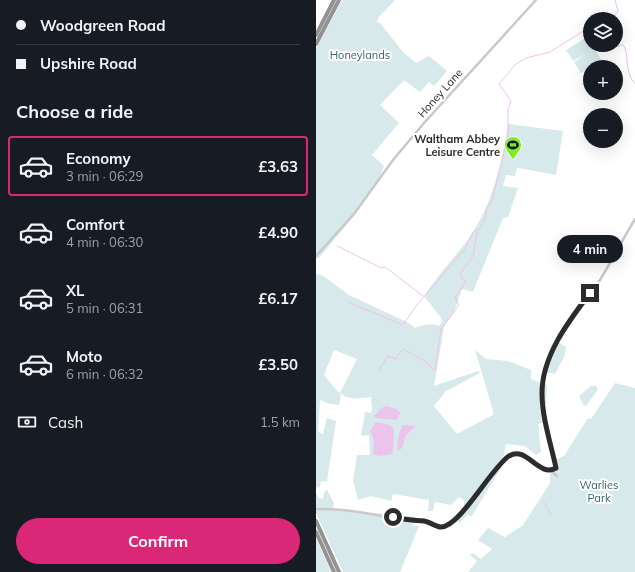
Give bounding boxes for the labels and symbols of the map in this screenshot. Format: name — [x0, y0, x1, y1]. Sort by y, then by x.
park label: Honeylands — [330, 48, 390, 62]
street label: Honey Lane — [414, 66, 466, 120]
place label: Waltham Abbey Leisure Centre — [414, 132, 500, 159]
sports icon: Waltham Abbey Leisure Centre — [503, 135, 523, 160]
callout: 4 min — [557, 235, 623, 263]
route end — [581, 284, 599, 302]
park label: Warlies Park — [580, 478, 618, 505]
route start — [384, 508, 402, 526]

